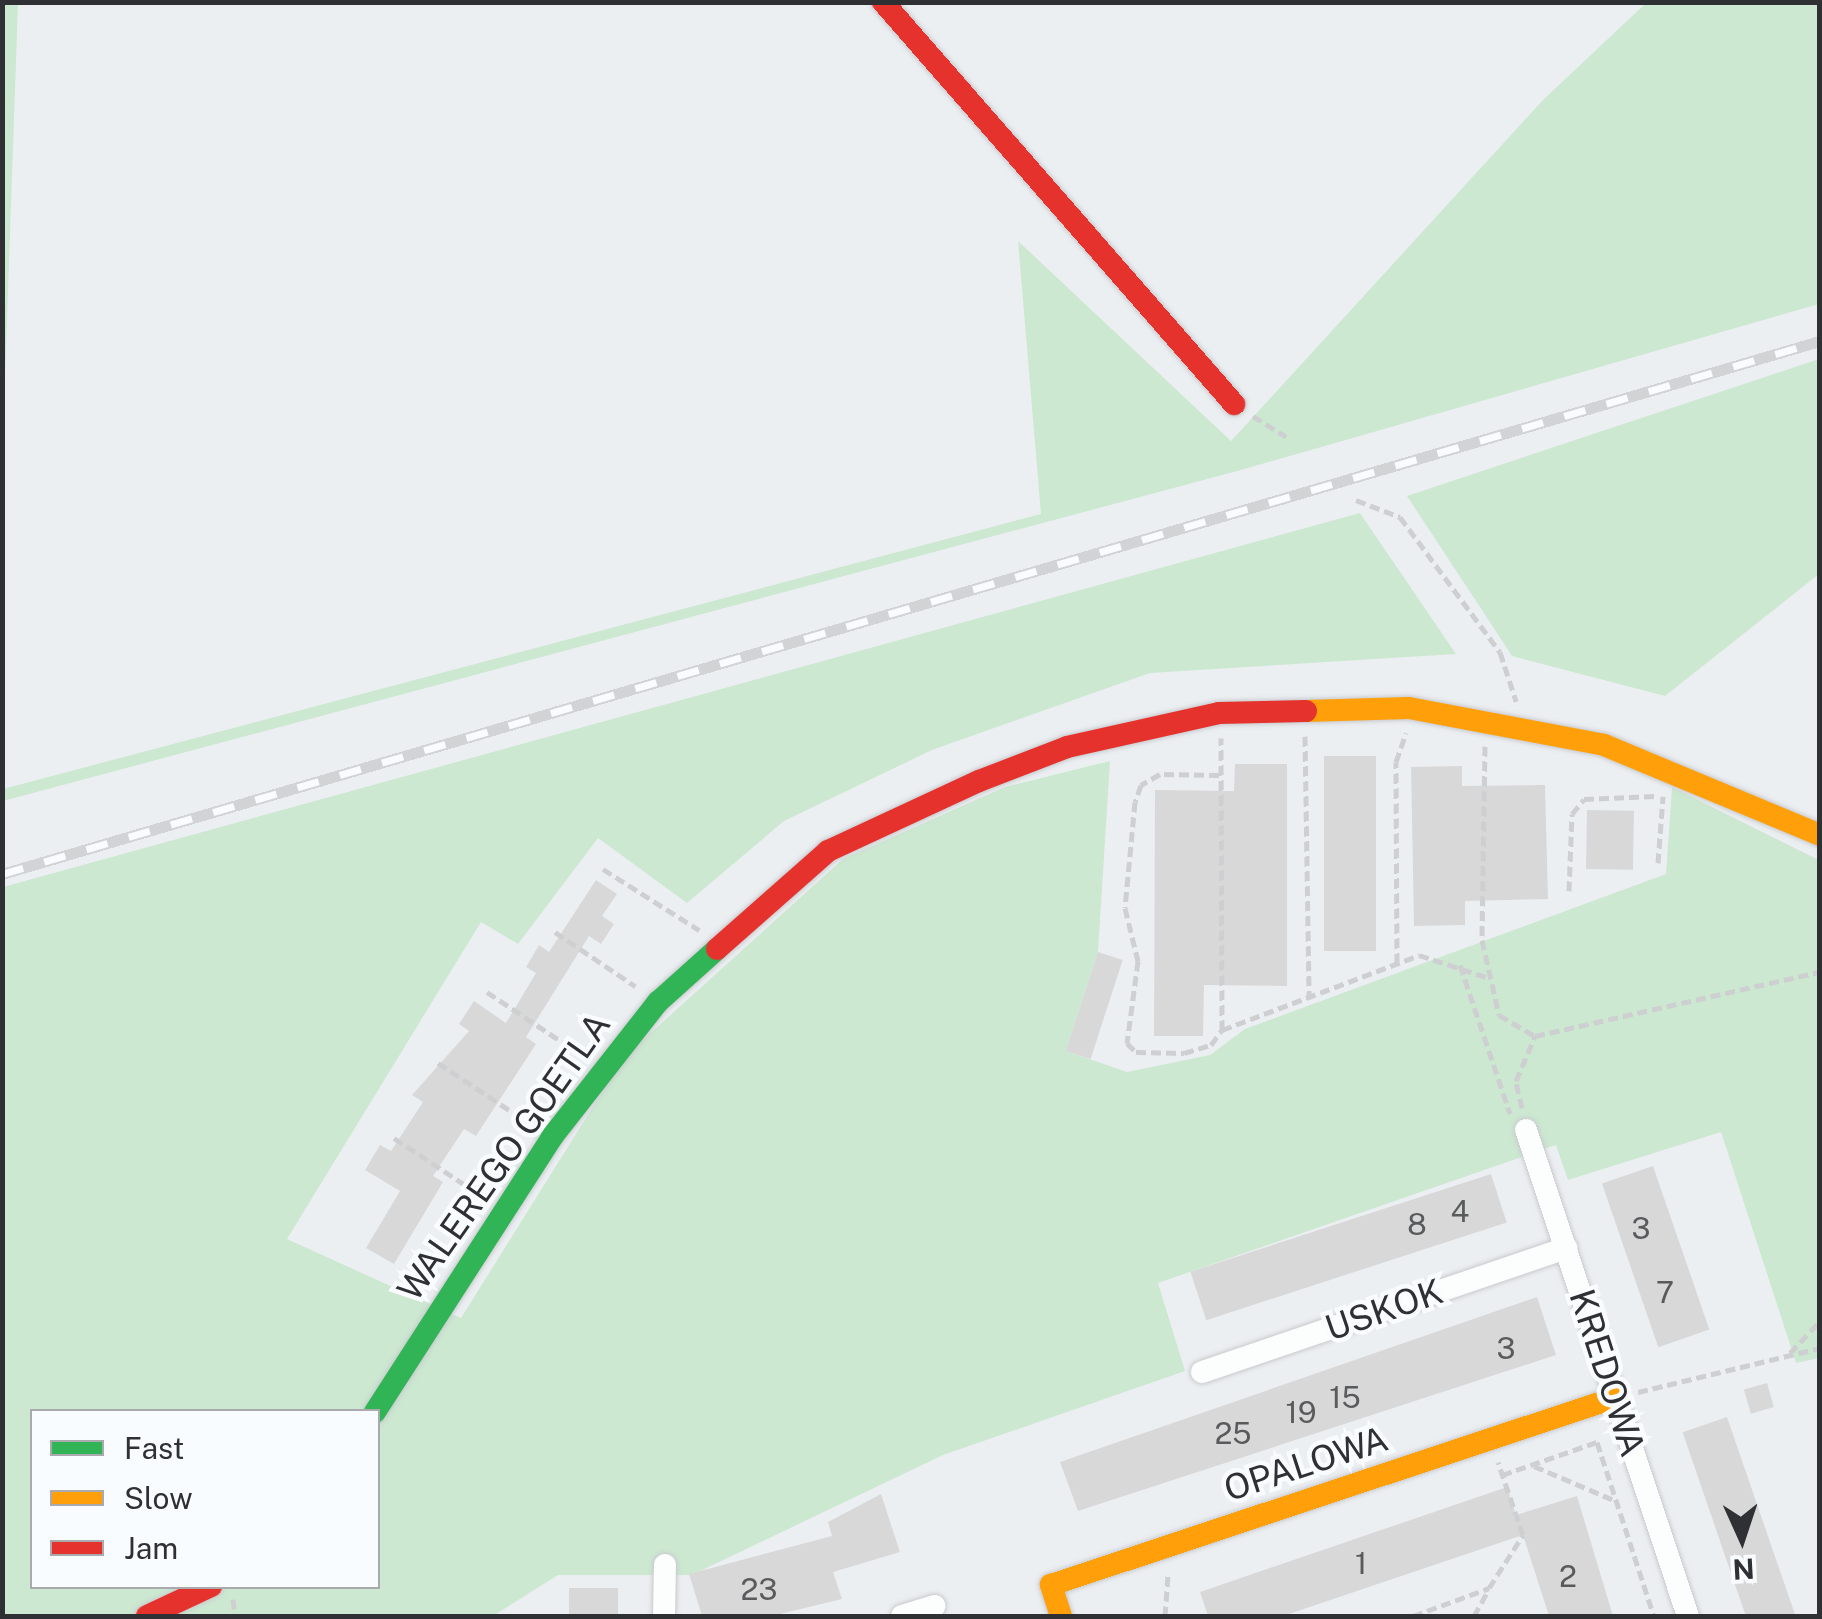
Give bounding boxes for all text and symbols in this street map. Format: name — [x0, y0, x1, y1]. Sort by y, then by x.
street label: WALEREGO GOETLA — [389, 1005, 619, 1309]
house number: 4 — [1451, 1193, 1469, 1229]
house number: 8 — [1407, 1206, 1427, 1242]
house number: 3 — [1632, 1210, 1650, 1246]
street label: USKOK — [1320, 1270, 1448, 1350]
house number: 7 — [1656, 1274, 1674, 1310]
street label: KREDOWA — [1560, 1284, 1654, 1462]
house number: 3 — [1497, 1330, 1515, 1366]
house number: 15 — [1329, 1379, 1361, 1415]
house number: 19 — [1286, 1394, 1316, 1430]
legend — [30, 1409, 380, 1589]
house number: 25 — [1214, 1415, 1252, 1451]
street label: OPALOWA — [1219, 1418, 1393, 1510]
text: Fast — [124, 1430, 184, 1466]
text: Slow — [124, 1480, 193, 1516]
north arrow — [1692, 1489, 1792, 1589]
text: Jam — [124, 1530, 178, 1566]
house number: 1 — [1355, 1545, 1367, 1581]
text: N — [1732, 1552, 1755, 1587]
house number: 2 — [1559, 1558, 1577, 1594]
house number: 23 — [741, 1571, 777, 1607]

